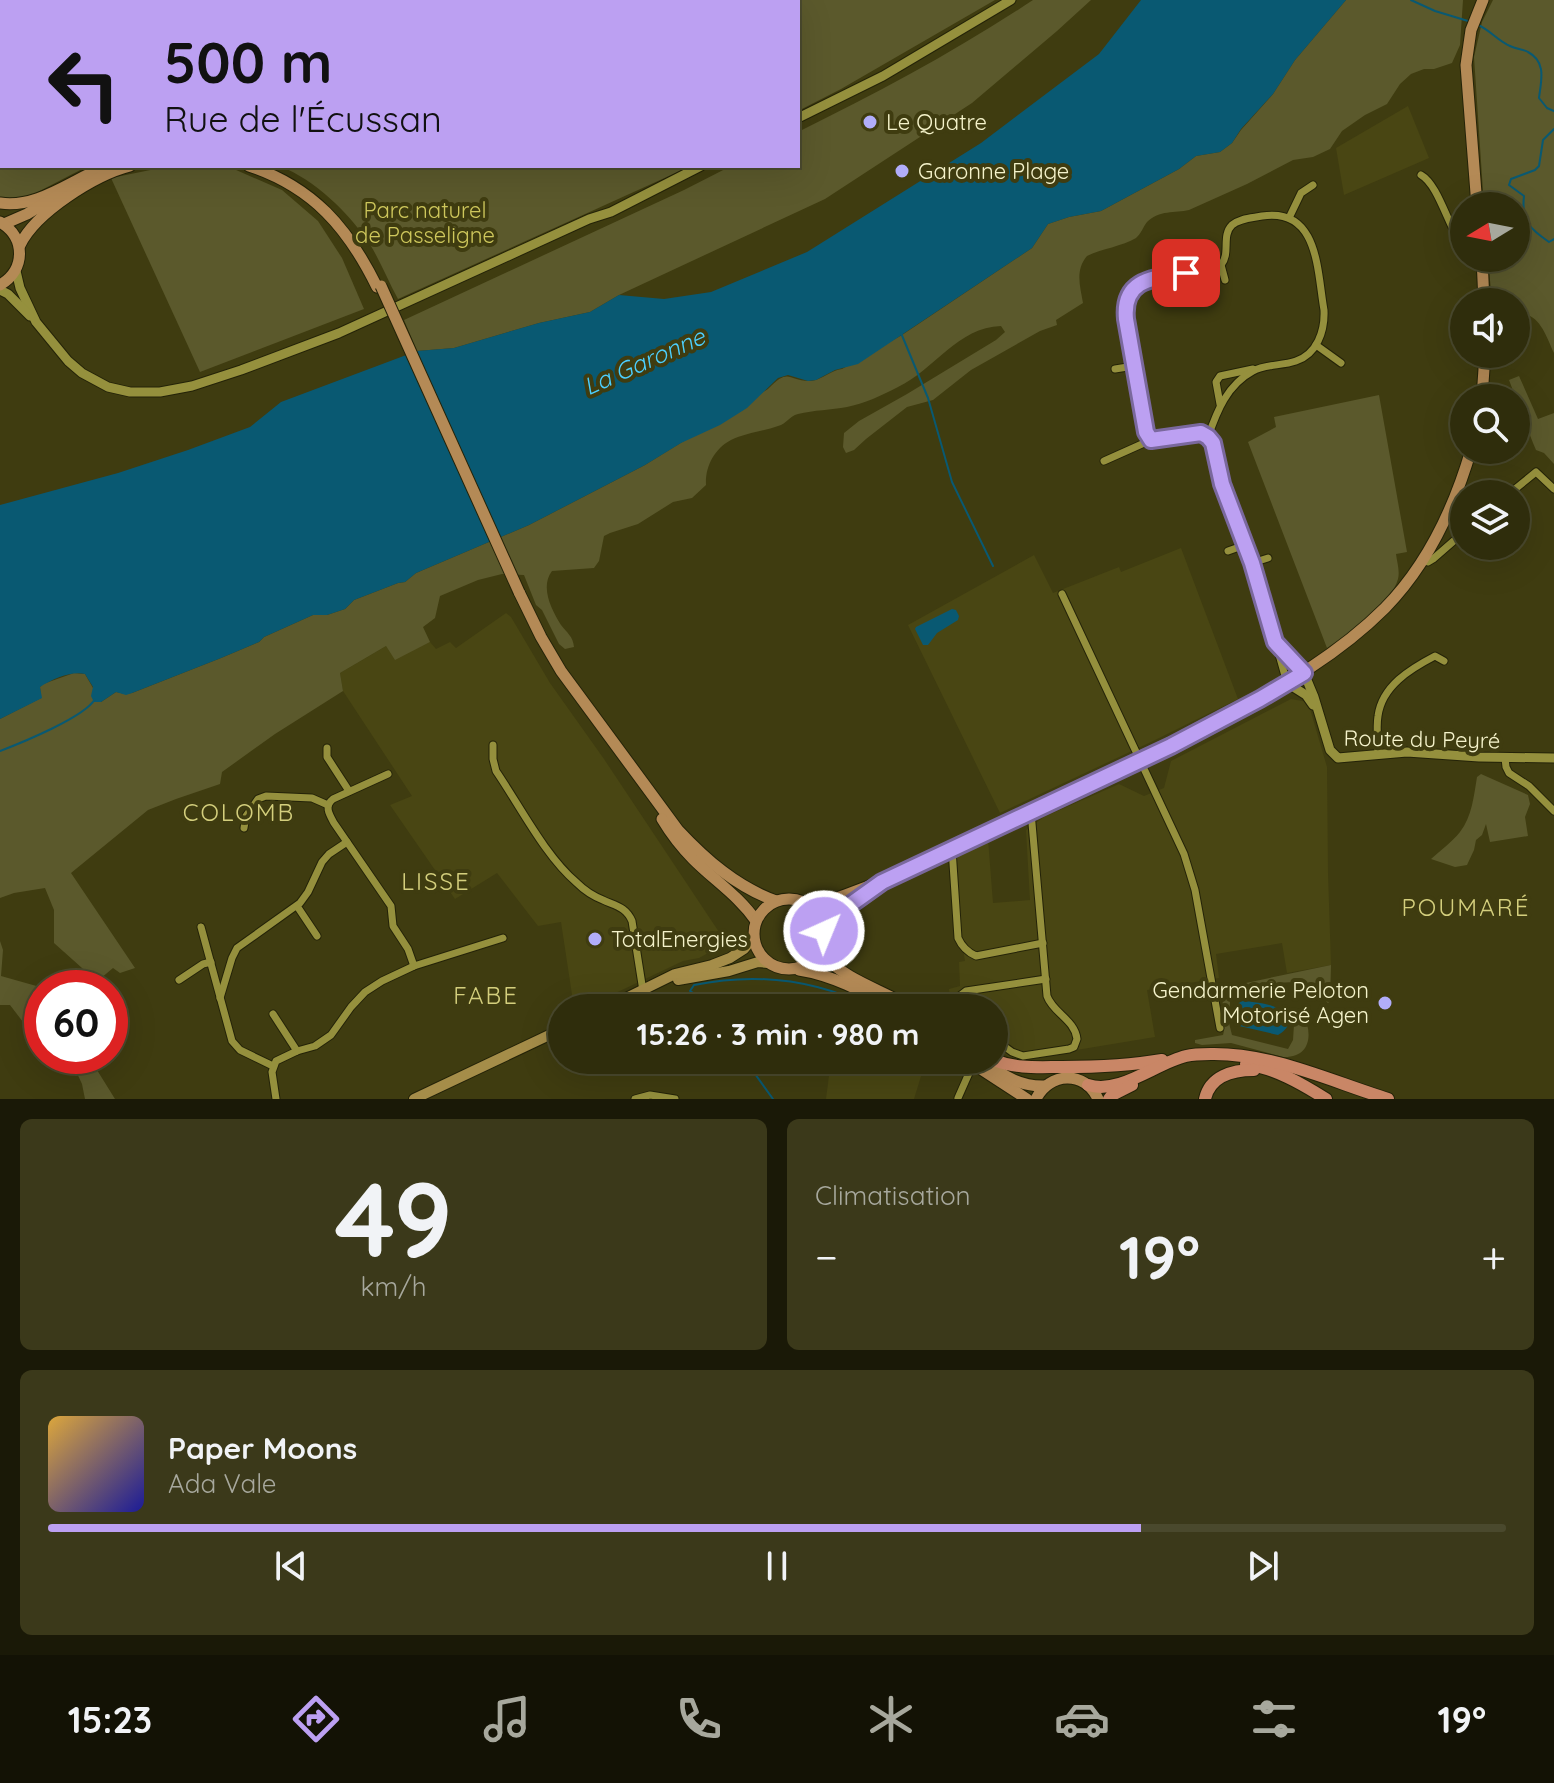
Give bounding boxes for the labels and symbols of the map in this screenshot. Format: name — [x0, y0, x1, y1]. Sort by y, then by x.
place label: Le Quatre — [886, 108, 987, 136]
marker: Le Quatre — [861, 113, 879, 131]
place label: Garonne Plage — [918, 157, 1069, 185]
marker: Garonne Plage — [893, 162, 911, 180]
north arrow — [1450, 192, 1530, 272]
park label: Parc naturel de Passeligne — [355, 196, 495, 249]
pin — [1152, 239, 1220, 307]
water label: La Garonne — [579, 320, 711, 401]
street label: Route du Peyré — [1343, 724, 1501, 754]
district label: COLOMB — [183, 797, 295, 827]
district label: LISSE — [401, 866, 471, 896]
position arrow — [782, 889, 866, 973]
district label: POUMARÉ — [1402, 892, 1530, 922]
place label: TotalEnergies — [611, 925, 748, 953]
marker: TotalEnergies — [586, 930, 604, 948]
speed limit sign: 60 — [24, 970, 128, 1074]
place label: Gendarmerie Peloton Motorisé Agen — [1153, 976, 1369, 1029]
district label: FABE — [453, 980, 519, 1010]
marker: Gendarmerie Peloton Motorisé Agen — [1376, 994, 1394, 1012]

